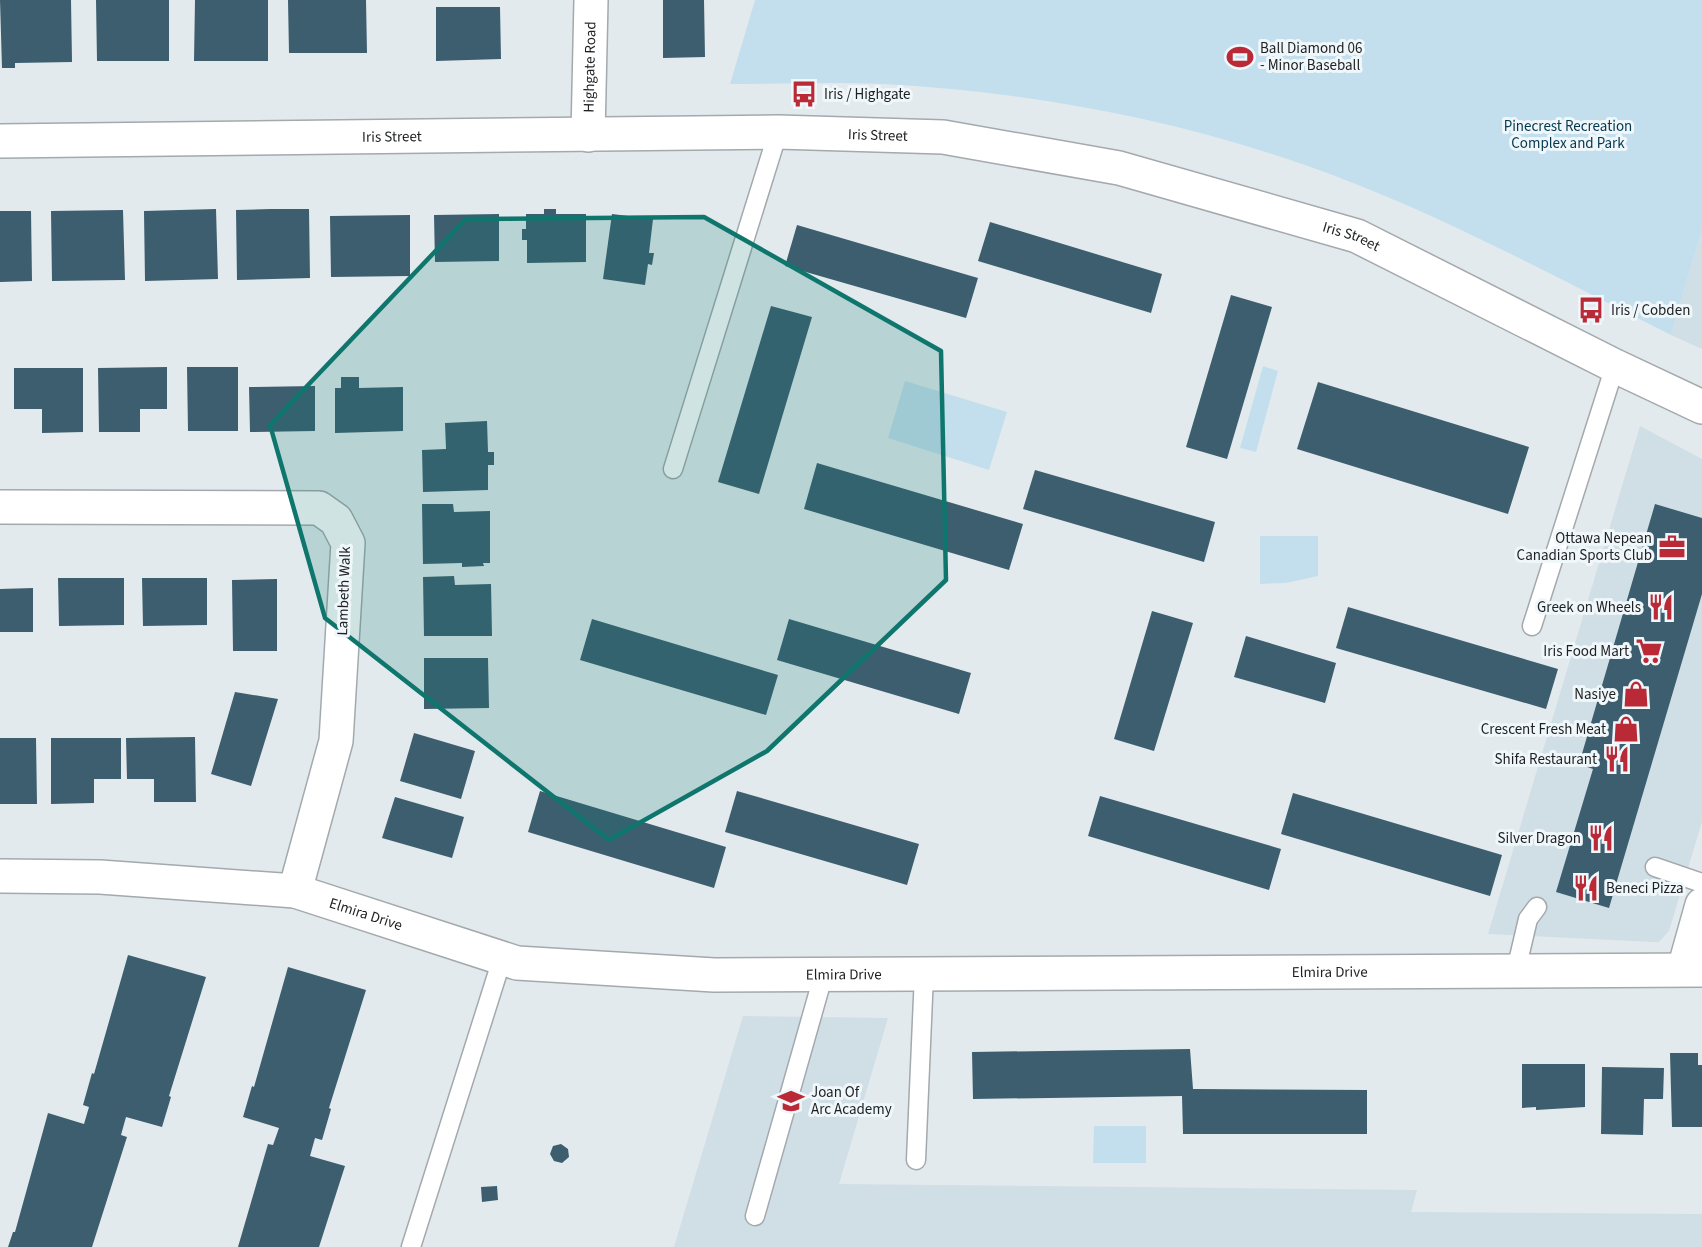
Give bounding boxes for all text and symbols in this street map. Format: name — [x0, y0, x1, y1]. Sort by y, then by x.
street label: Highgate Road — [578, 21, 601, 113]
place label: Ball Diamond 06 - Minor Baseball — [1260, 38, 1363, 76]
sports icon: Ball Diamond 06 - Minor Baseball — [1225, 42, 1255, 72]
bus stop icon: Iris / Highgate — [789, 79, 819, 109]
place label: Iris / Highgate — [824, 84, 911, 105]
park label: Pinecrest Recreation Complex and Park — [1504, 116, 1632, 154]
street label: Iris Street — [848, 124, 908, 146]
street label: Iris Street — [362, 126, 422, 147]
street label: Iris Street — [1320, 216, 1384, 256]
bus stop icon: Iris / Cobden — [1576, 295, 1606, 325]
place label: Iris / Cobden — [1611, 300, 1690, 321]
place label: Ottawa Nepean Canadian Sports Club — [1517, 528, 1652, 566]
office icon: Ottawa Nepean Canadian Sports Club — [1657, 532, 1687, 562]
street label: Lambeth Walk — [332, 545, 356, 636]
restaurant icon: Greek on Wheels — [1646, 592, 1676, 622]
place label: Greek on Wheels — [1537, 597, 1641, 618]
supermarket icon: Iris Food Mart — [1634, 636, 1664, 666]
place label: Iris Food Mart — [1543, 641, 1629, 662]
shop icon: Nasiye — [1621, 679, 1651, 709]
place label: Nasiye — [1574, 684, 1616, 705]
shop icon: Crescent Fresh Meat — [1611, 714, 1641, 744]
place label: Crescent Fresh Meat — [1481, 719, 1606, 740]
restaurant icon: Shifa Restaurant — [1602, 744, 1632, 774]
place label: Shifa Restaurant — [1495, 749, 1597, 770]
restaurant icon: Silver Dragon — [1586, 823, 1616, 853]
place label: Silver Dragon — [1498, 828, 1581, 849]
restaurant icon: Beneci Pizza — [1571, 873, 1601, 903]
place label: Beneci Pizza — [1606, 878, 1684, 899]
street label: Elmira Drive — [327, 892, 405, 936]
street label: Elmira Drive — [1292, 961, 1368, 983]
street label: Elmira Drive — [806, 964, 882, 985]
place label: Joan Of Arc Academy — [811, 1082, 892, 1120]
school or university icon: Joan Of Arc Academy — [776, 1086, 806, 1116]

